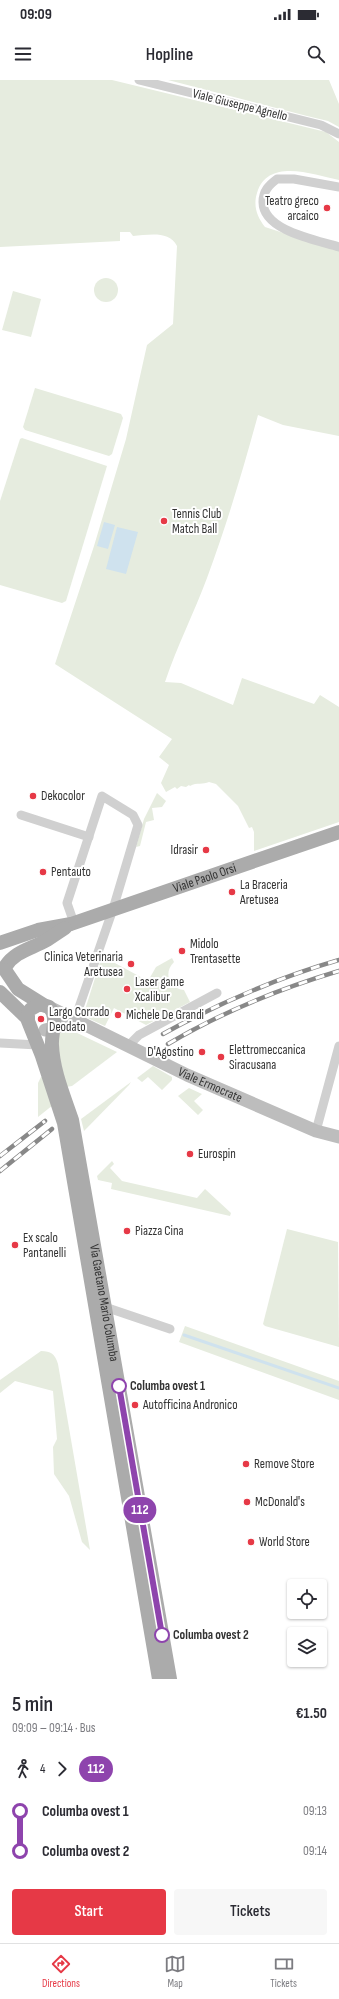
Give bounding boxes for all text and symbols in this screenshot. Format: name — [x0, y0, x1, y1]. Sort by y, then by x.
text: 09:09 — [20, 5, 52, 24]
icon: menu — [12, 43, 34, 65]
icon: search — [305, 43, 327, 65]
text: Hopline — [146, 44, 193, 65]
street label: Viale Giuseppe Agnello — [191, 85, 289, 125]
place label: Teatro greco arcaico — [265, 193, 319, 224]
marker: Teatro greco arcaico — [322, 203, 332, 213]
place label: Tennis Club Match Ball — [172, 506, 221, 537]
marker: Tennis Club Match Ball — [159, 516, 169, 526]
place label: Dekocolor — [41, 788, 85, 804]
marker: Dekocolor — [28, 791, 38, 801]
place label: Idrasir — [171, 842, 198, 858]
marker: Idrasir — [201, 845, 211, 855]
street label: Viale Paolo Orsi — [171, 860, 238, 896]
place label: Pentauto — [51, 864, 91, 880]
marker: Pentauto — [38, 867, 48, 877]
place label: La Braceria Aretusea — [239, 877, 288, 908]
marker: La Braceria Aretusea — [227, 887, 237, 897]
place label: Midolo Trentasette — [190, 936, 241, 967]
marker: Midolo Trentasette — [177, 946, 187, 956]
place label: Clinica Veterinaria Aretusea — [44, 949, 123, 980]
marker: Clinica Veterinaria Aretusea — [126, 959, 136, 969]
place label: Laser game Xcalibur — [134, 974, 184, 1005]
marker: Laser game Xcalibur — [122, 984, 132, 994]
place label: Largo Corrado Deodato — [49, 1004, 109, 1035]
place label: Michele De Grandi — [126, 1007, 204, 1023]
marker: Michele De Grandi — [113, 1010, 123, 1020]
marker: Largo Corrado Deodato — [36, 1014, 46, 1024]
place label: Elettromeccanica Siracusana — [229, 1042, 306, 1073]
place label: D'Agostino — [147, 1044, 194, 1060]
marker: D'Agostino — [197, 1047, 207, 1057]
marker: Elettromeccanica Siracusana — [216, 1052, 226, 1062]
street label: Viale Ermocrate — [175, 1064, 245, 1106]
place label: Eurospin — [198, 1146, 236, 1162]
marker: Eurospin — [185, 1149, 195, 1159]
place label: Piazza Cina — [135, 1223, 184, 1239]
marker: Piazza Cina — [122, 1226, 132, 1236]
place label: Ex scalo Pantanelli — [23, 1230, 66, 1261]
marker: Ex scalo Pantanelli — [10, 1240, 20, 1250]
street label: Via Gaetano Mario Columba — [86, 1243, 122, 1363]
marker: Columba ovest 1 — [111, 1378, 127, 1394]
place label: Columba ovest 1 — [130, 1378, 205, 1394]
place label: Autofficina Andronico — [142, 1397, 238, 1413]
marker: Autofficina Andronico — [130, 1400, 140, 1410]
place label: Remove Store — [254, 1456, 315, 1472]
marker: Remove Store — [241, 1459, 251, 1469]
place label: McDonald's — [255, 1494, 305, 1510]
line badge: 112 — [117, 1497, 163, 1523]
marker: McDonald's — [242, 1497, 252, 1507]
text: 112 — [131, 1501, 149, 1518]
place label: World Store — [259, 1534, 310, 1550]
marker: World Store — [246, 1537, 256, 1547]
map controls — [287, 1579, 327, 1667]
button: locate — [287, 1579, 327, 1619]
marker: Columba ovest 2 — [154, 1627, 170, 1643]
place label: Columba ovest 2 — [173, 1627, 249, 1643]
button: layers — [287, 1627, 327, 1667]
text: 5 min — [12, 1691, 53, 1718]
text: €1.50 — [296, 1704, 327, 1723]
text: 09:09 – 09:14 · Bus — [12, 1720, 96, 1736]
icon: walk — [12, 1758, 34, 1780]
icon: forward — [51, 1758, 73, 1780]
text: 112 — [87, 1760, 105, 1777]
text: 4 — [40, 1761, 45, 1777]
text: Columba ovest 1 — [42, 1802, 129, 1821]
text: 09:13 — [303, 1803, 327, 1819]
text: Columba ovest 2 — [42, 1842, 129, 1861]
text: 09:14 — [303, 1843, 327, 1859]
button: Start — [12, 1889, 166, 1935]
button: Tickets — [174, 1889, 327, 1935]
tab: Directions — [42, 1953, 80, 1990]
tab: Map — [164, 1953, 186, 1990]
tab: Tickets — [270, 1953, 297, 1990]

